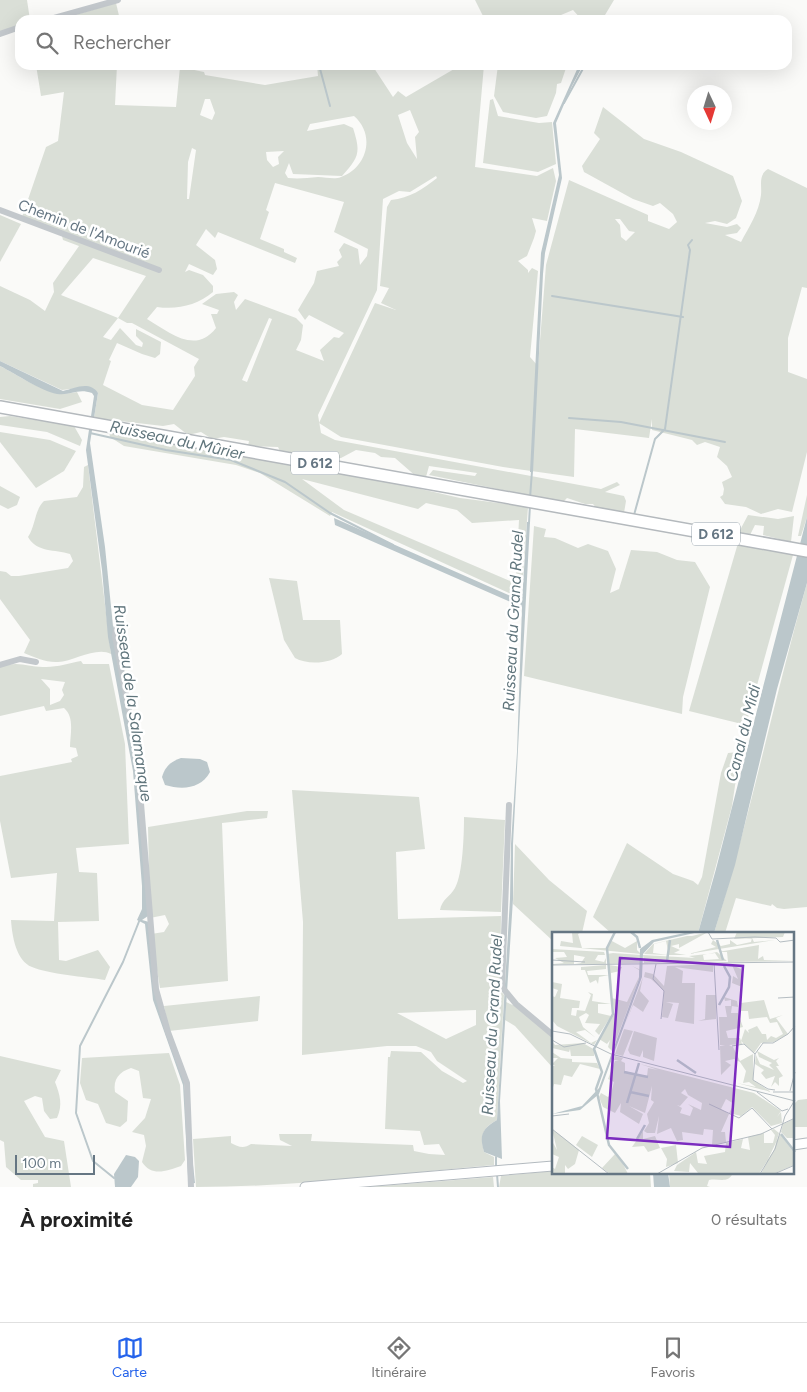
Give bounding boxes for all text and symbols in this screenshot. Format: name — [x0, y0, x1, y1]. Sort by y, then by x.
search box — [15, 15, 792, 70]
icon: search — [33, 29, 61, 57]
text: Rechercher — [73, 31, 171, 54]
north arrow — [687, 85, 732, 130]
street label: Chemin de l'Amourié — [16, 196, 152, 262]
water label: Ruisseau du Mûrier — [108, 416, 246, 464]
road number: D 612 — [291, 452, 339, 474]
road number: D 612 — [692, 522, 740, 546]
water label: Ruisseau du Grand Rudel — [499, 530, 527, 712]
water label: Ruisseau de la Salamanque — [110, 603, 156, 803]
water label: Canal du Midi — [722, 682, 764, 784]
inset map — [552, 932, 794, 1174]
water label: Ruisseau du Grand Rudel — [478, 934, 506, 1116]
scale bar — [15, 1152, 95, 1175]
text: 100 m — [22, 1155, 61, 1172]
text: À proximité — [20, 1207, 133, 1232]
text: 0 résultats — [711, 1210, 787, 1229]
tab: Carte — [112, 1334, 147, 1381]
tab: Itinéraire — [371, 1334, 426, 1381]
tab: Favoris — [651, 1334, 695, 1381]

